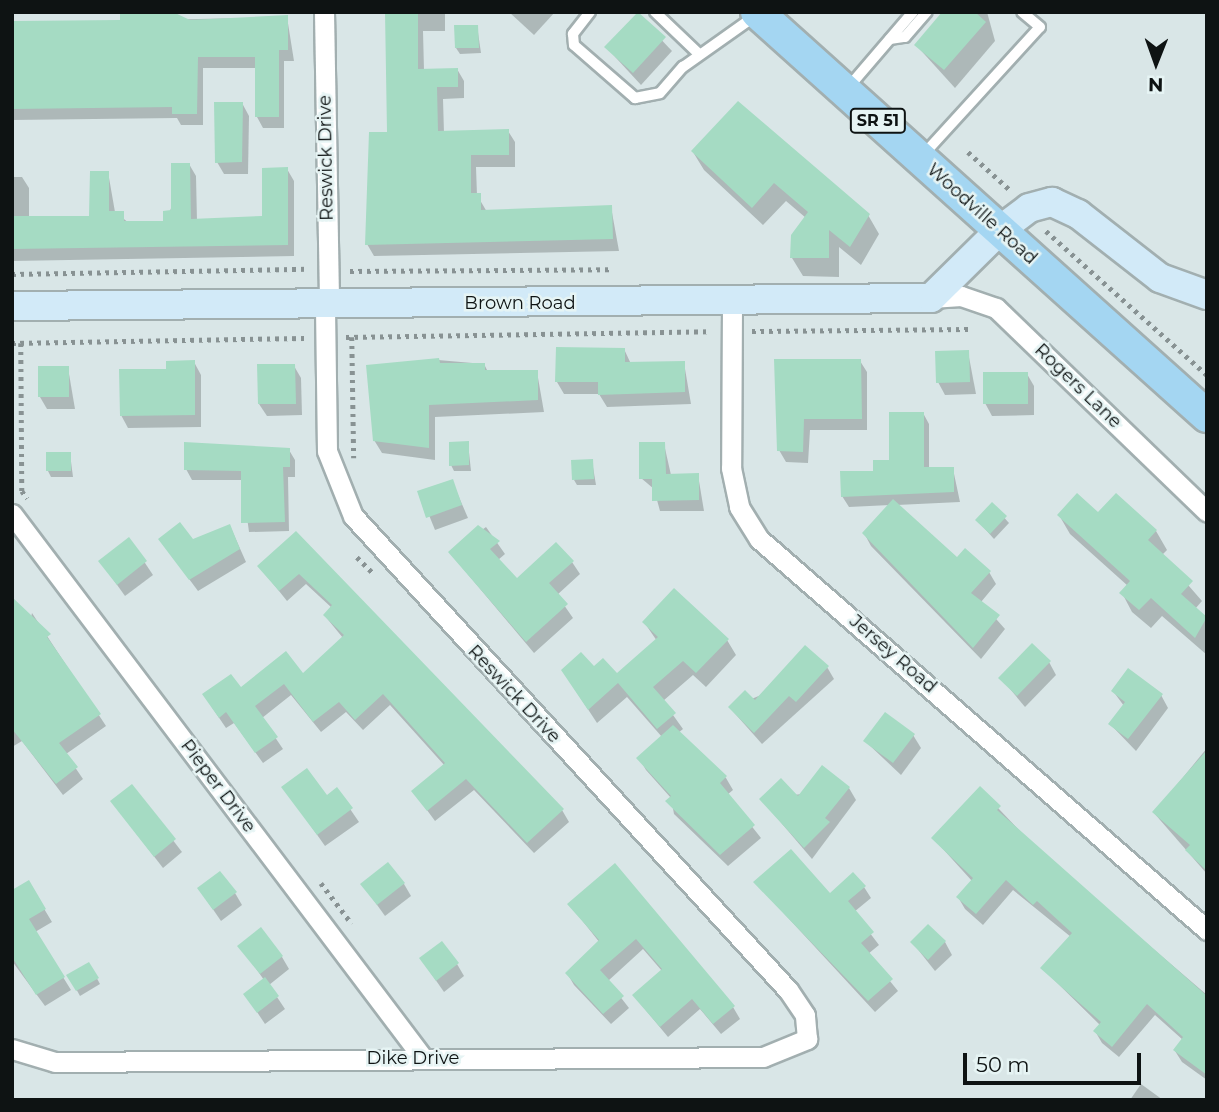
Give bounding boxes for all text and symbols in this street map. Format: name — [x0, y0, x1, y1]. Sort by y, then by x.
north arrow — [1121, 28, 1191, 98]
text: N — [1148, 73, 1164, 96]
street label: Reswick Drive — [314, 95, 338, 221]
road number: SR 51 — [848, 108, 908, 134]
street label: Woodville Road — [922, 159, 1042, 269]
street label: Brown Road — [464, 292, 576, 314]
street label: Rogers Lane — [1030, 339, 1126, 433]
street label: Jersey Road — [845, 610, 941, 698]
street label: Reswick Drive — [463, 641, 565, 747]
street label: Pieper Drive — [176, 735, 260, 837]
scale bar — [967, 1038, 1146, 1082]
street label: Dike Drive — [367, 1047, 459, 1069]
text: 50 m — [976, 1052, 1030, 1077]

